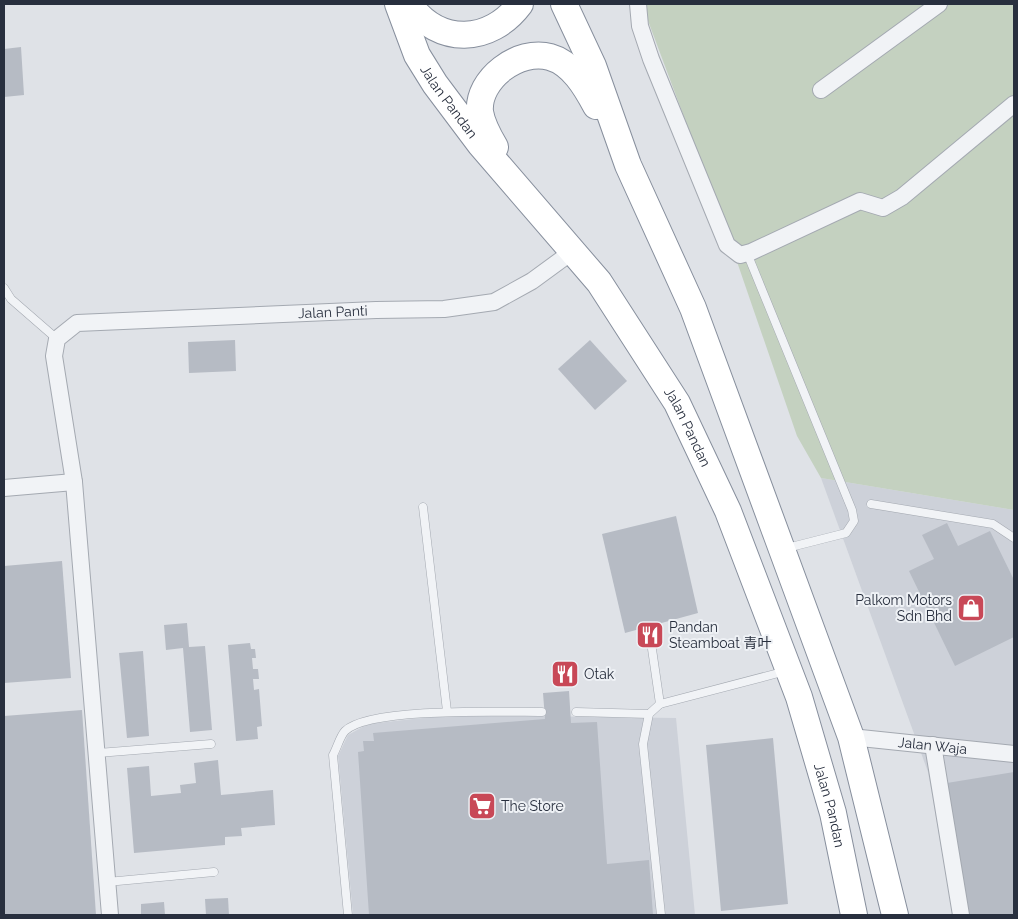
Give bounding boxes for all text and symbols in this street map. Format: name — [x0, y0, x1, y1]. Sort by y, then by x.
street label: Jalan Pandan — [417, 62, 481, 141]
street label: Jalan Panti — [298, 302, 368, 321]
street label: Jalan Pandan — [661, 384, 714, 469]
place label: Palkom Motors Sdn Bhd — [855, 592, 952, 624]
shop icon: Palkom Motors Sdn Bhd — [956, 593, 986, 623]
place label: Pandan Steamboat 青叶 — [669, 619, 771, 651]
restaurant icon: Pandan Steamboat 青叶 — [635, 620, 665, 650]
restaurant icon: Otak — [550, 659, 580, 689]
place label: Otak — [584, 666, 615, 682]
street label: Jalan Waja — [897, 734, 968, 757]
street label: Jalan Pandan — [811, 761, 848, 849]
supermarket icon: The Store — [467, 791, 497, 821]
place label: The Store — [501, 798, 564, 814]

